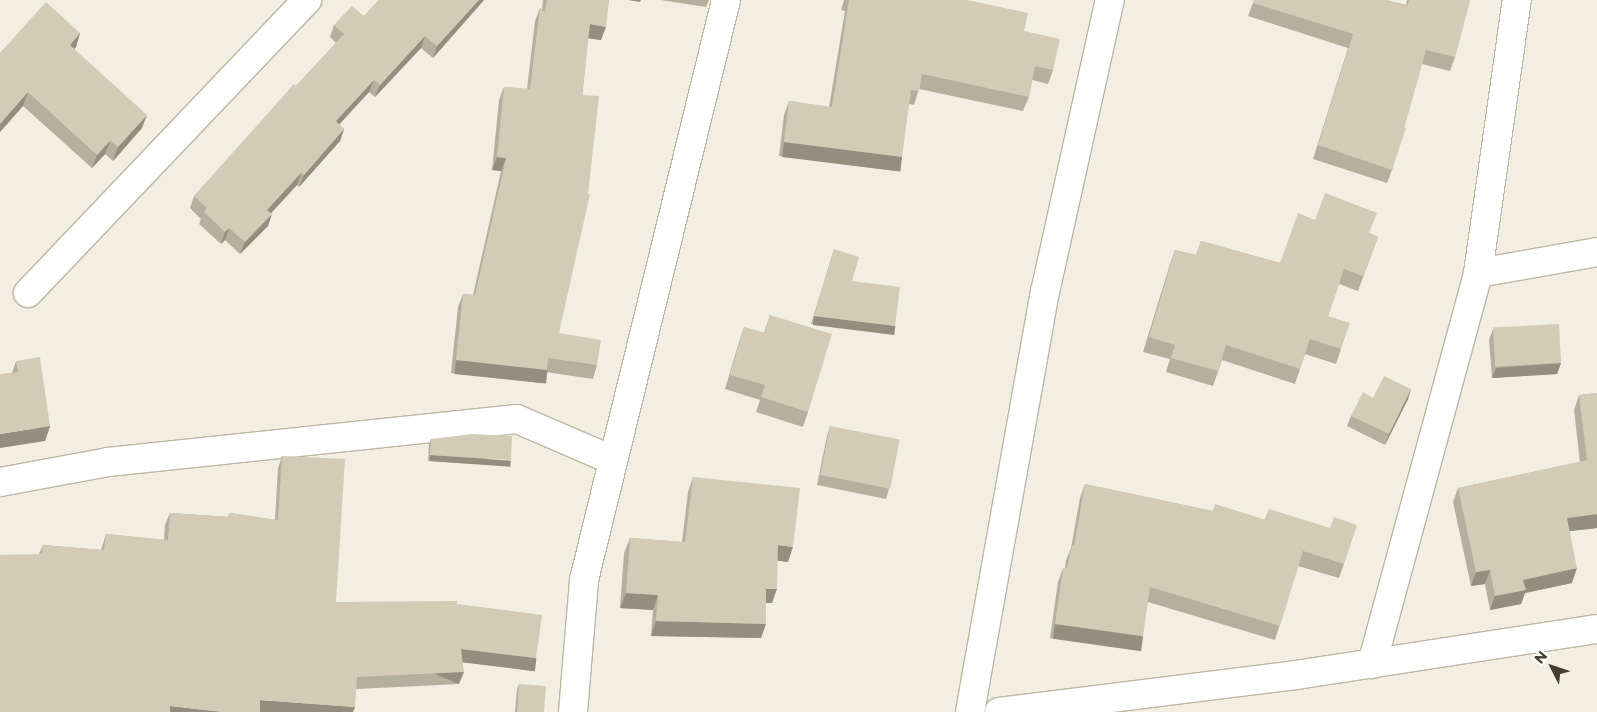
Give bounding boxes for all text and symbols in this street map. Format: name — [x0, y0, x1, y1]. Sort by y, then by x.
north arrow — [1527, 642, 1577, 692]
text: N — [1530, 647, 1551, 667]

